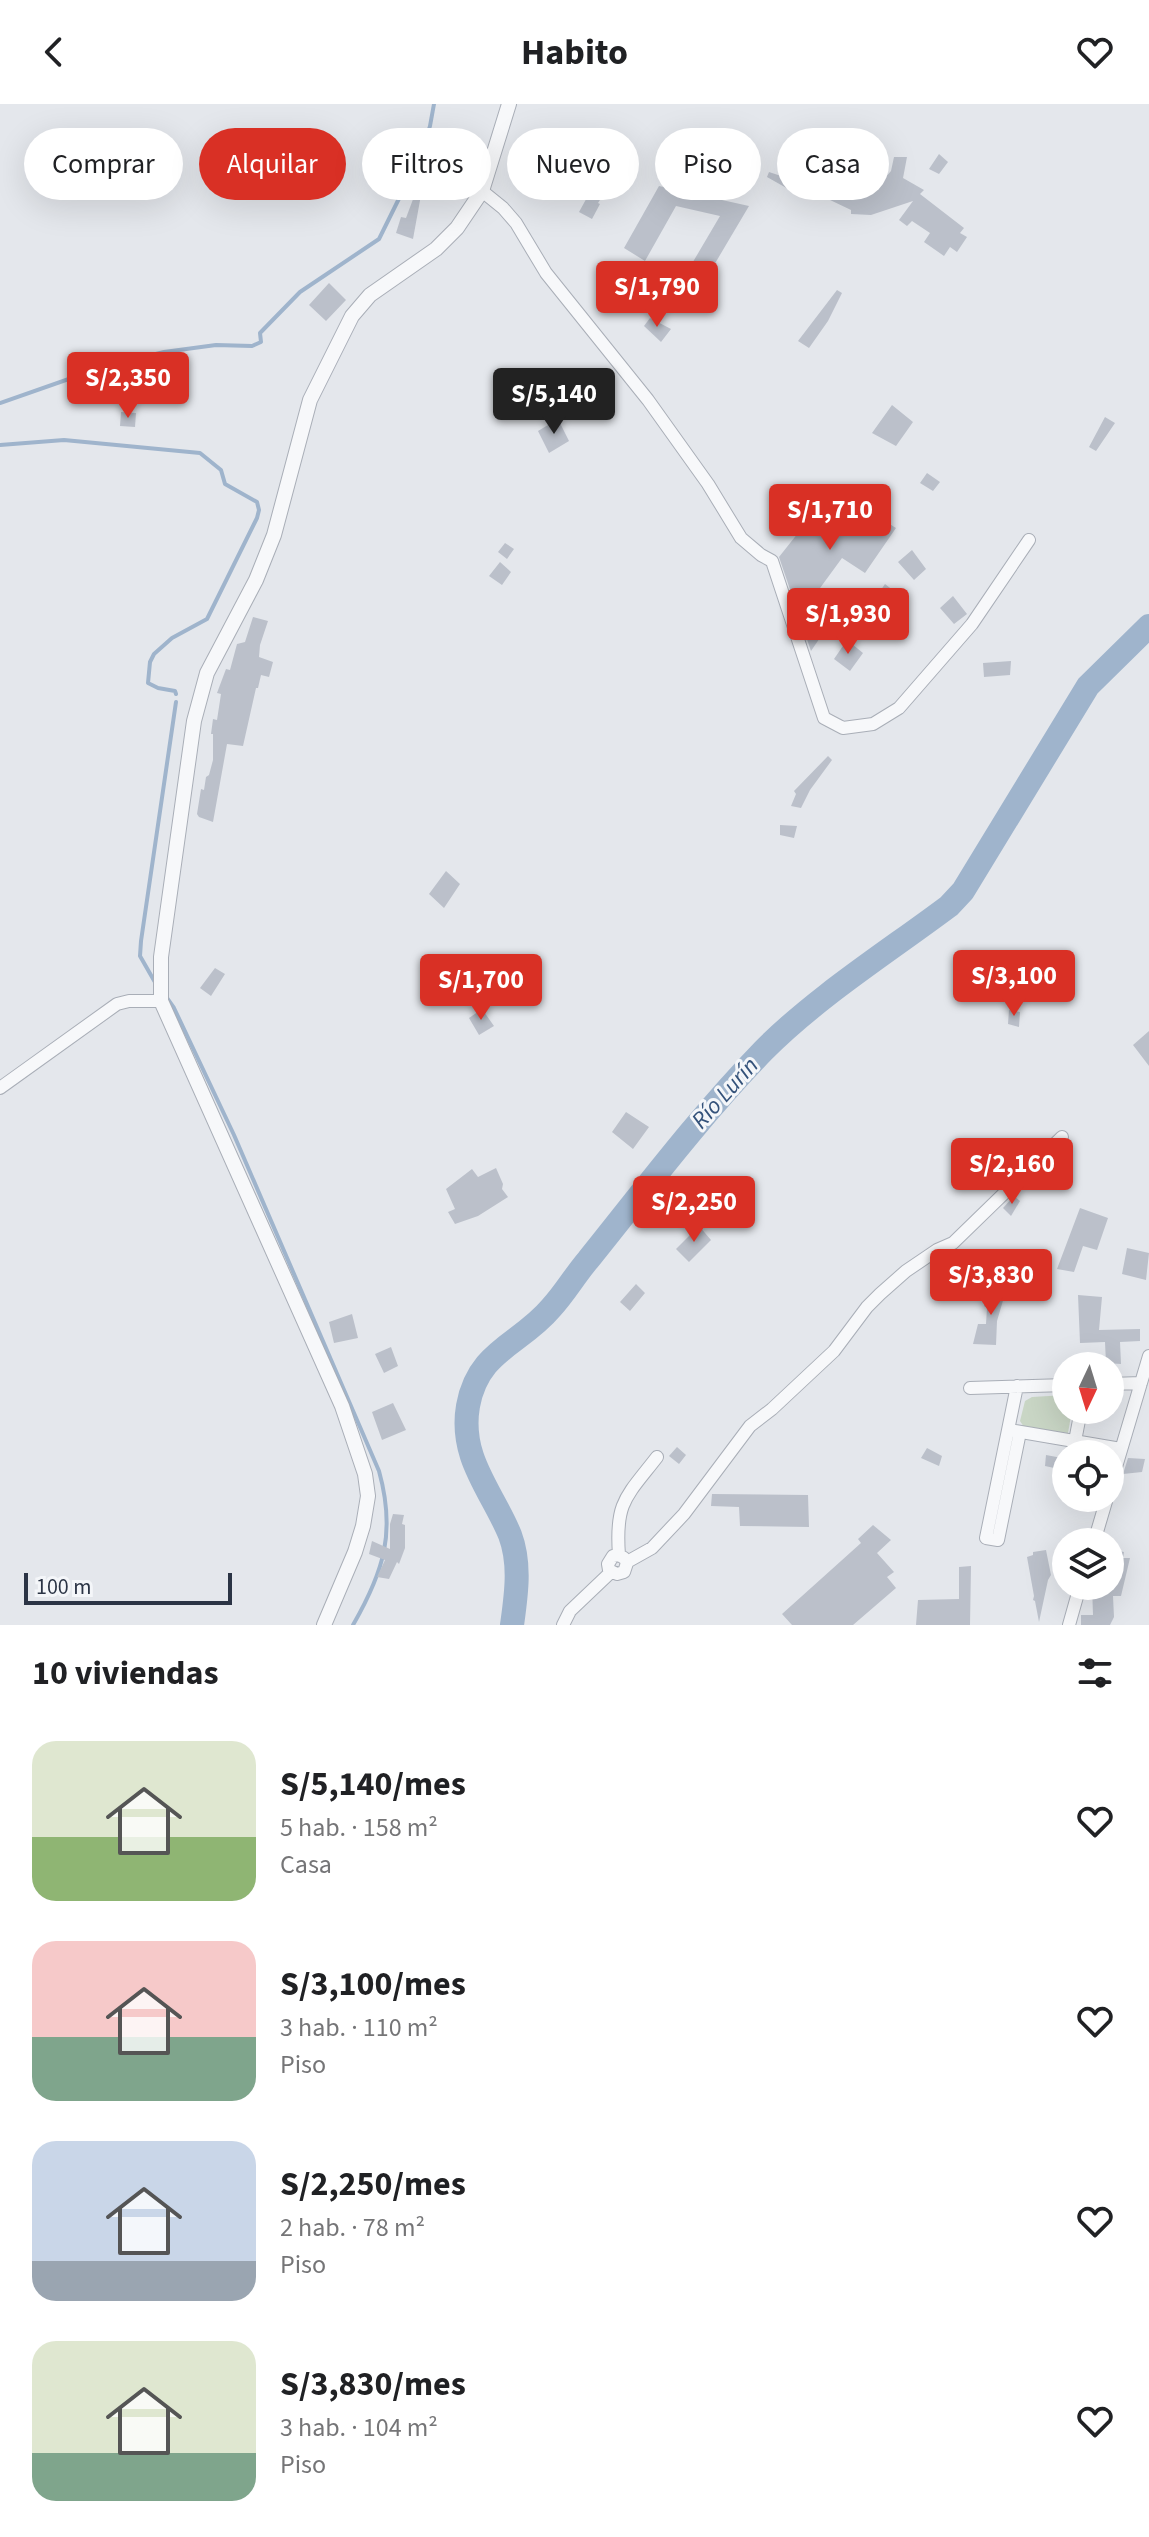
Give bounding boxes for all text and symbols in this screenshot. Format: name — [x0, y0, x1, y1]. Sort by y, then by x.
text: Habito — [521, 27, 628, 78]
icon: back — [32, 30, 76, 74]
icon: heart — [1073, 30, 1117, 74]
chip: Comprar — [24, 128, 183, 200]
chip: Alquilar — [199, 128, 346, 200]
chip: Filtros — [362, 128, 491, 200]
chip: Nuevo — [507, 128, 639, 200]
chip: Piso — [655, 128, 761, 200]
chip: Casa — [777, 128, 889, 200]
pin: S/1,790 — [583, 261, 731, 329]
text: S/1,790 — [614, 268, 700, 305]
pin: S/2,350 — [54, 352, 202, 420]
text: S/2,350 — [85, 359, 171, 396]
pin: S/5,140 — [480, 368, 628, 436]
text: S/5,140 — [511, 375, 597, 412]
pin: S/1,710 — [756, 484, 904, 552]
text: S/1,710 — [787, 491, 873, 528]
pin: S/1,930 — [774, 588, 922, 656]
text: S/1,930 — [805, 595, 891, 632]
pin: S/3,100 — [940, 950, 1088, 1018]
pin: S/1,700 — [407, 954, 555, 1022]
text: S/3,100 — [971, 957, 1057, 994]
text: S/1,700 — [438, 961, 524, 998]
water label: Río Lurín — [683, 1049, 767, 1137]
pin: S/2,160 — [938, 1138, 1086, 1206]
text: S/2,160 — [969, 1145, 1055, 1182]
pin: S/2,250 — [620, 1176, 768, 1244]
text: S/2,250 — [651, 1183, 737, 1220]
pin: S/3,830 — [917, 1249, 1065, 1317]
text: S/3,830 — [948, 1256, 1034, 1293]
north arrow — [1052, 1352, 1124, 1424]
map controls — [1052, 1352, 1124, 1600]
button: locate — [1052, 1440, 1124, 1512]
button: layers — [1052, 1528, 1124, 1600]
scale bar — [24, 1569, 232, 1605]
text: 100 m — [36, 1571, 91, 1603]
text: 10 viviendas — [32, 1649, 219, 1698]
icon: filters — [1073, 1651, 1117, 1695]
text: S/5,140/mes — [280, 1760, 466, 1809]
icon: home — [96, 1773, 192, 1869]
icon: heart — [1073, 1799, 1117, 1843]
text: 5 hab. · 158 m² — [280, 1809, 438, 1846]
text: Casa — [280, 1846, 332, 1883]
text: S/3,100/mes — [280, 1960, 466, 2009]
icon: home — [96, 1973, 192, 2069]
icon: heart — [1073, 1999, 1117, 2043]
text: 3 hab. · 110 m² — [280, 2009, 438, 2046]
text: Piso — [280, 2046, 326, 2083]
text: S/2,250/mes — [280, 2160, 466, 2209]
icon: home — [96, 2173, 192, 2269]
icon: heart — [1073, 2199, 1117, 2243]
text: 2 hab. · 78 m² — [280, 2209, 425, 2246]
text: Piso — [280, 2246, 326, 2283]
text: S/3,830/mes — [280, 2360, 466, 2409]
icon: home — [96, 2373, 192, 2469]
icon: heart — [1073, 2399, 1117, 2443]
text: 3 hab. · 104 m² — [280, 2409, 438, 2446]
text: Piso — [280, 2446, 326, 2483]

